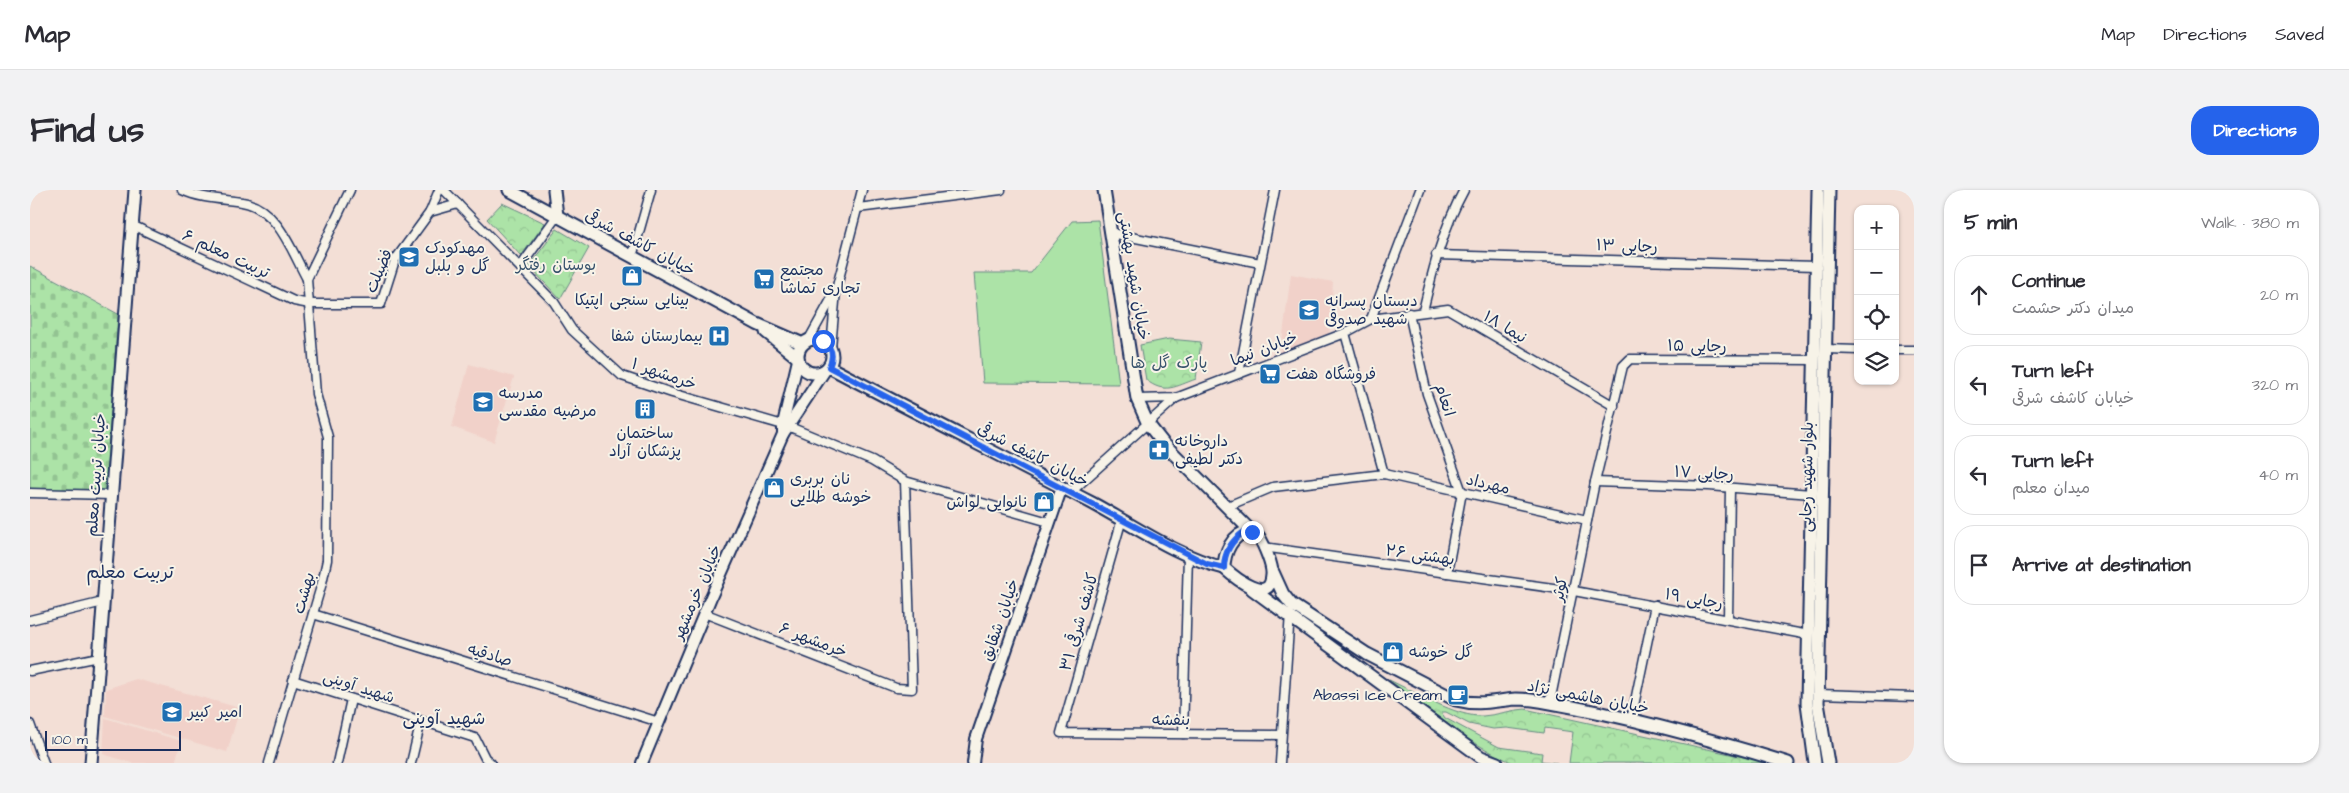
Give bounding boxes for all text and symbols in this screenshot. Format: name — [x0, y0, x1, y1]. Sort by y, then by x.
text: Map — [25, 18, 70, 52]
text: Map — [2101, 22, 2135, 47]
text: Directions — [2163, 22, 2247, 47]
text: Saved — [2275, 22, 2324, 47]
text: Find us — [30, 106, 144, 155]
button: Directions — [2191, 106, 2319, 155]
street label: خیابان کاشف شرقی — [581, 205, 699, 281]
map controls — [1854, 205, 1899, 385]
button: + — [1854, 205, 1899, 250]
text: 5 min — [1964, 208, 2017, 237]
street label: خیابان شهید بهشتی — [1113, 210, 1155, 342]
text: Walk · 380 m — [2201, 212, 2299, 234]
street label: تربیت معلم ۶ — [178, 224, 274, 285]
street label: رجایی ۱۳ — [1596, 234, 1658, 258]
place label: مهدکودک گل و بلبل — [425, 237, 490, 277]
school or university icon: مهدکودک گل و بلبل — [397, 245, 421, 269]
street label: فضیلت — [360, 246, 398, 296]
button: − — [1854, 250, 1899, 295]
park label: بوستان رفتگر — [514, 254, 596, 276]
place label: مجتمع تجاری تماشا — [780, 259, 860, 299]
shop icon: بینایی سنجی اپتیکا — [620, 264, 644, 288]
supermarket icon: مجتمع تجاری تماشا — [752, 267, 776, 291]
text: Continue — [2012, 268, 2086, 295]
icon: ahead — [1965, 281, 1993, 309]
text: 20 m — [2260, 284, 2298, 306]
place label: بینایی سنجی اپتیکا — [575, 289, 689, 311]
place label: دبستان پسرانه شهید صدوقی — [1325, 290, 1418, 330]
button: locate — [1854, 295, 1899, 340]
text: میدان دکتر حشمت — [2012, 297, 2134, 319]
school or university icon: دبستان پسرانه شهید صدوقی — [1297, 298, 1321, 322]
street label: نیما ۱۸ — [1479, 305, 1531, 349]
hospital icon: بیمارستان شفا — [707, 324, 731, 348]
place label: بیمارستان شفا — [611, 325, 703, 347]
street label: خیابان نیما — [1227, 326, 1301, 372]
route start — [812, 330, 835, 353]
street label: رجایی ۱۵ — [1667, 334, 1727, 358]
button: layers — [1854, 340, 1899, 385]
park label: پارک گل ها — [1131, 352, 1207, 374]
street label: خرمشهر ۱ — [629, 353, 699, 395]
text: Turn left — [2012, 358, 2093, 385]
supermarket icon: فروشگاه هفت — [1258, 362, 1282, 386]
place label: فروشگاه هفت — [1286, 363, 1376, 385]
icon: left — [1965, 371, 1993, 399]
text: 320 m — [2252, 374, 2298, 396]
street label: انعام — [1429, 381, 1460, 419]
place label: مدرسه مرضیه مقدسی — [499, 382, 596, 422]
text: خیابان کاشف شرقی — [2012, 387, 2134, 409]
school or university icon: مدرسه مرضیه مقدسی — [471, 390, 495, 414]
building icon: ساختمان پزشکان آراد — [633, 397, 657, 421]
street label: خیابان تربیت معلم — [81, 412, 112, 538]
street label: خیابان کاشف شرقی — [974, 417, 1092, 493]
place label: ساختمان پزشکان آراد — [609, 422, 681, 462]
street label: بلوار شهید رجایی — [1795, 422, 1819, 532]
place label: داروخانه دکتر لطیفی — [1175, 430, 1243, 470]
pharmacy icon: داروخانه دکتر لطیفی — [1147, 438, 1171, 462]
text: Turn left — [2012, 448, 2093, 475]
street label: رجایی ۱۷ — [1674, 460, 1734, 486]
icon: left — [1965, 461, 1993, 489]
text: 40 m — [2258, 464, 2298, 486]
place label: نان بربری خوشه طلایی — [790, 468, 871, 508]
street label: مهرداد — [1464, 468, 1512, 500]
shop icon: نان بربری خوشه طلایی — [762, 476, 786, 500]
text: میدان معلم — [2012, 477, 2090, 499]
shop icon: نانوایی لواش — [1032, 490, 1056, 514]
place label: نانوایی لواش — [946, 491, 1028, 513]
route end — [1241, 521, 1264, 544]
street label: بهشتی ۲۶ — [1384, 539, 1456, 571]
street label: خیابان خرمشهر — [666, 541, 727, 645]
icon: arrive — [1965, 551, 1993, 579]
text: Arrive at destination — [2012, 552, 2191, 579]
district label: تربیت معلم — [86, 560, 175, 586]
street label: بهشت — [288, 570, 320, 616]
street label: کاشف شرقی ۳۱ — [1054, 570, 1104, 674]
street label: کوثر — [1546, 575, 1573, 605]
street label: خیابان شقایق — [976, 576, 1024, 664]
street label: رجایی ۱۹ — [1663, 583, 1725, 615]
street label: خرمشهر ۶ — [776, 617, 850, 663]
street label: صادقیه — [465, 638, 515, 672]
shop icon: گل خوشه — [1381, 640, 1405, 664]
place label: گل خوشه — [1409, 641, 1473, 663]
street label: شهید آوینی — [320, 665, 398, 709]
street label: خیابان هاشمی نژاد — [1525, 674, 1651, 720]
cafe icon: Abassi Ice Cream — [1446, 683, 1470, 707]
place label: Abassi Ice Cream — [1313, 684, 1443, 706]
school or university icon: امیر کبیر — [160, 700, 184, 724]
place label: امیر کبیر — [186, 701, 242, 723]
district label: شهید آوینی — [402, 706, 486, 731]
street label: بنفشه — [1152, 709, 1190, 731]
scale bar — [45, 728, 181, 751]
text: 100 m — [52, 730, 88, 750]

